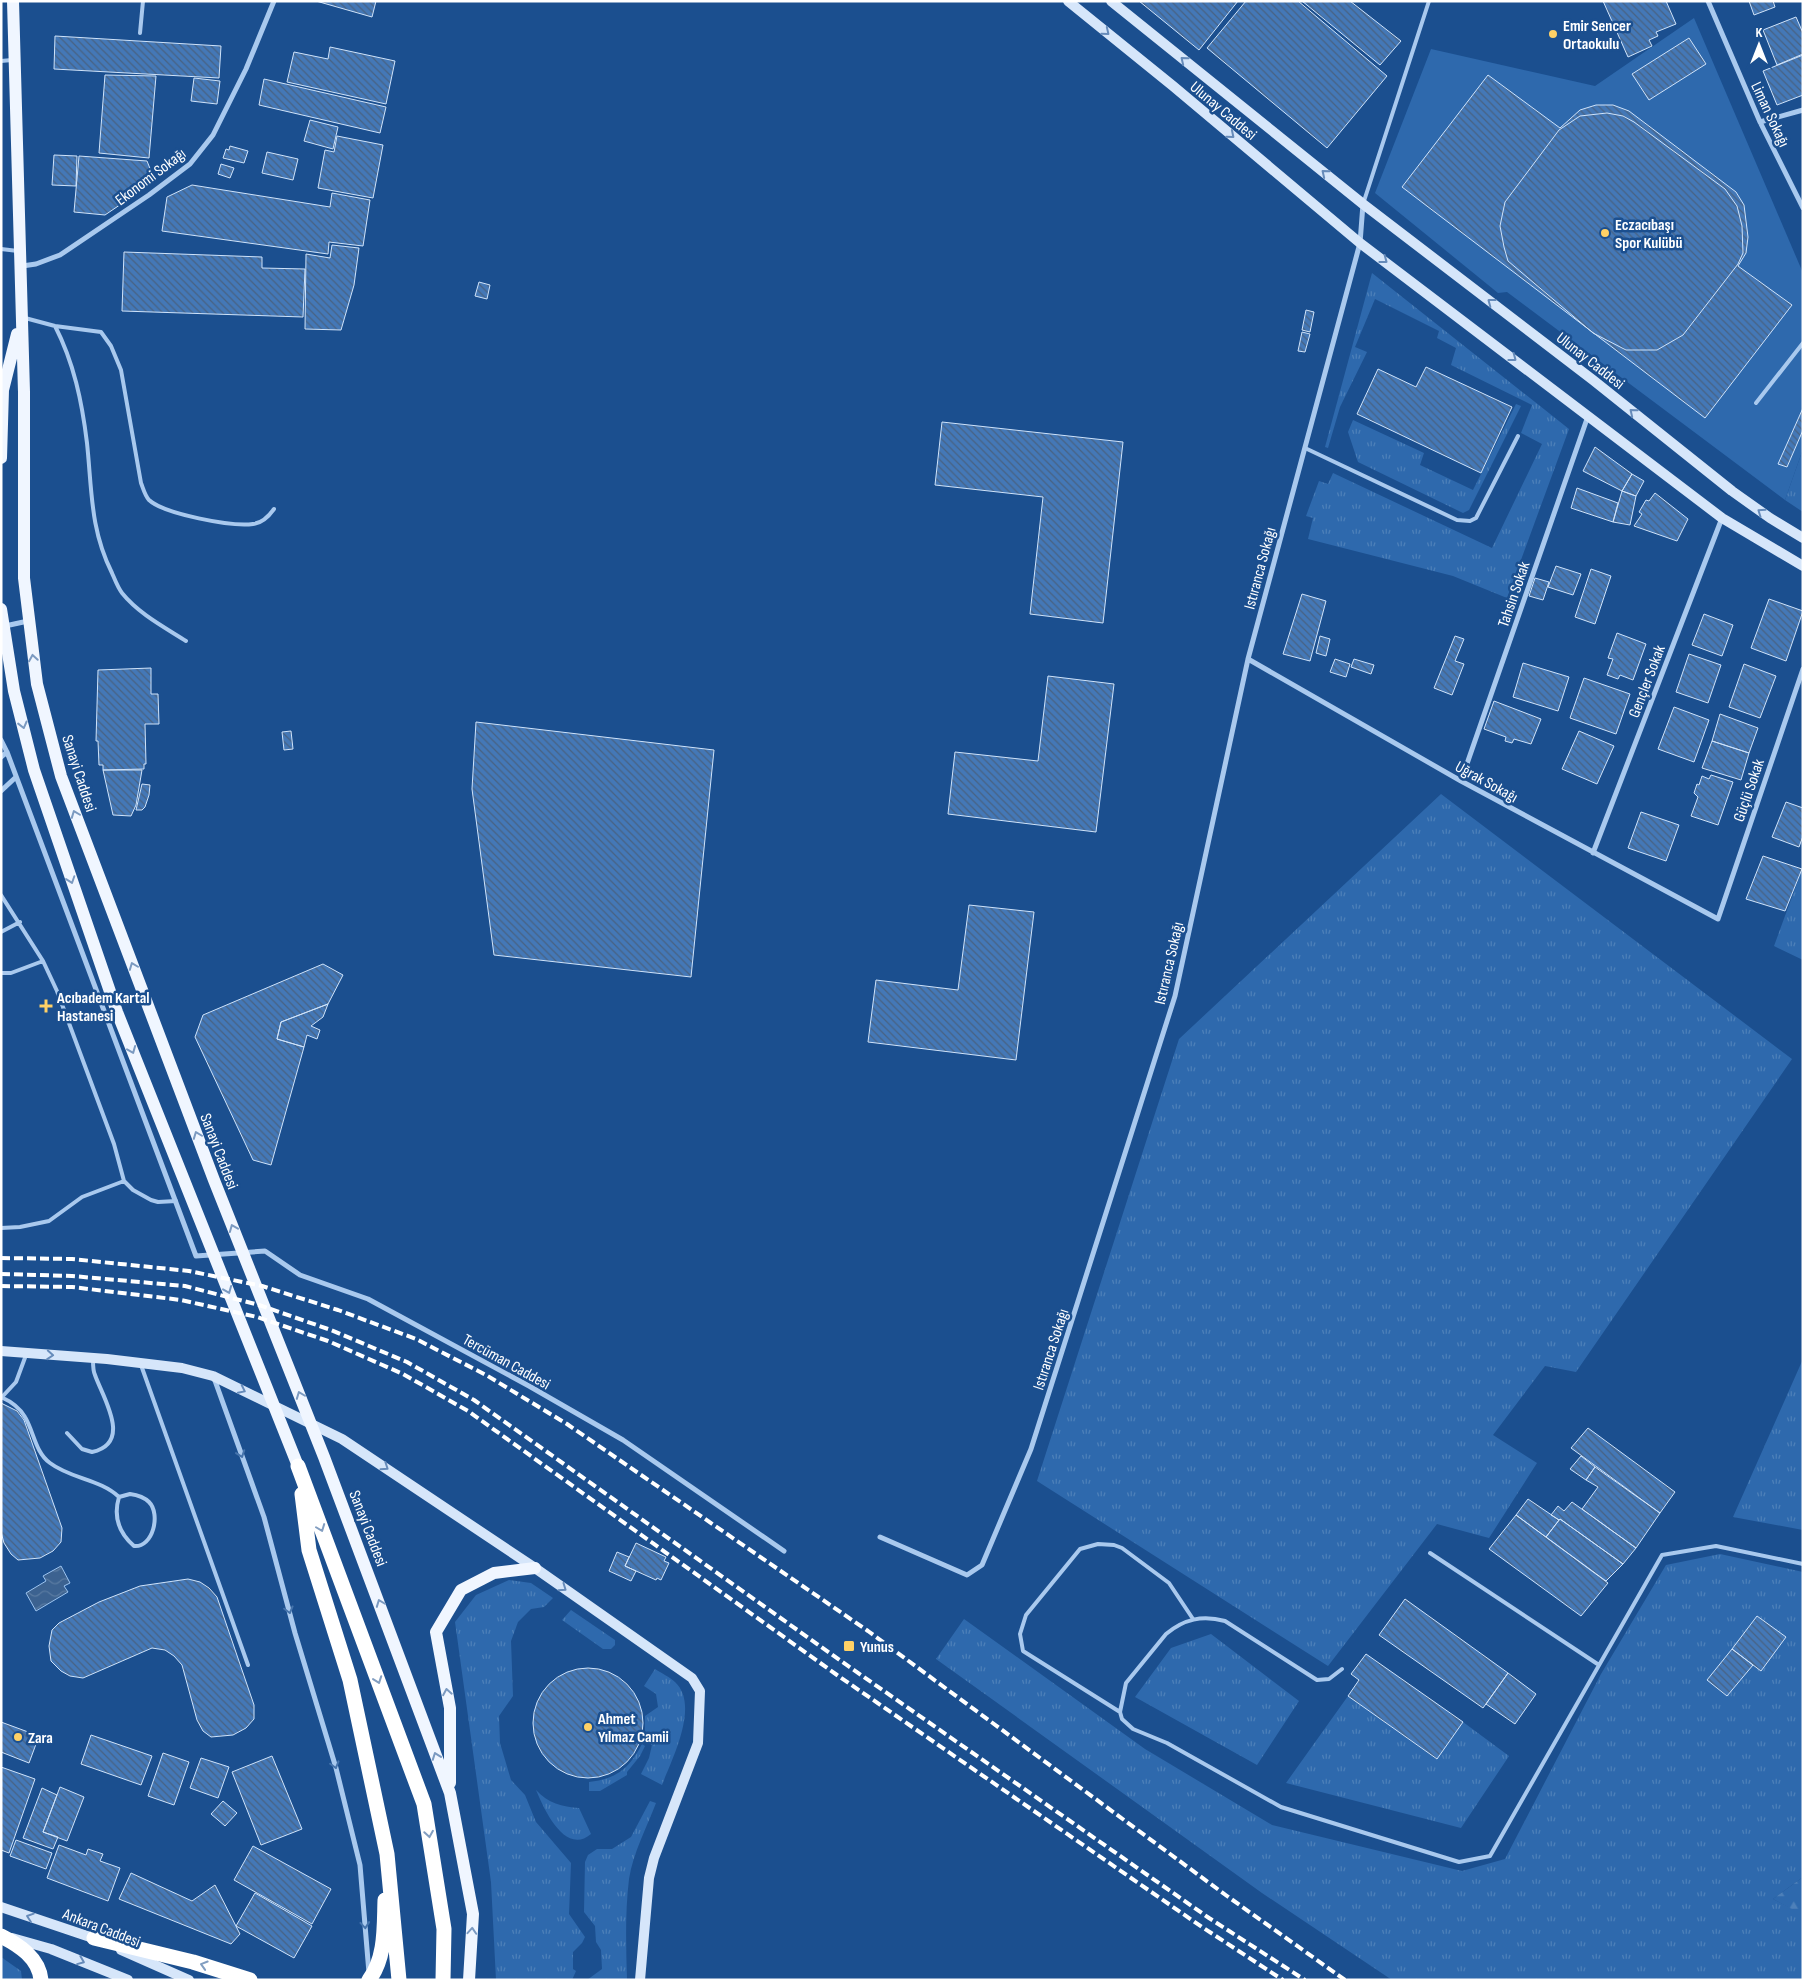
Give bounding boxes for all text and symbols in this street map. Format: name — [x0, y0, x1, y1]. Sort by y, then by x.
place label: Emir Sencer Ortaokulu — [1563, 17, 1631, 54]
north arrow — [1734, 20, 1784, 70]
text: K — [1756, 24, 1763, 41]
one-way arrow — [1100, 26, 1109, 35]
marker: Emir Sencer Ortaokulu — [1547, 28, 1559, 40]
one-way arrow — [1181, 57, 1190, 66]
street label: Ulunay Caddesi — [1186, 78, 1260, 145]
street label: Liman Sokağı — [1746, 79, 1793, 150]
one-way arrow — [1226, 129, 1235, 138]
street label: Ekonomi Sokağı — [112, 144, 190, 210]
one-way arrow — [1322, 171, 1331, 179]
place label: Eczacıbaşı Spor Kulübü — [1615, 216, 1682, 253]
marker: Eczacıbaşı Spor Kulübü — [1599, 227, 1611, 239]
one-way arrow — [1378, 255, 1387, 263]
one-way arrow — [1487, 299, 1497, 308]
street label: Ulunay Caddesi — [1552, 329, 1628, 394]
one-way arrow — [1507, 353, 1516, 361]
one-way arrow — [1630, 410, 1639, 418]
one-way arrow — [1757, 509, 1767, 518]
street label: Istıranca Sokağı — [1240, 525, 1281, 612]
street label: Tahsin Sokak — [1494, 559, 1535, 630]
street label: Gençler Sokak — [1625, 643, 1670, 720]
one-way arrow — [29, 654, 39, 662]
one-way arrow — [17, 721, 27, 729]
street label: Sanayi Caddesi — [57, 733, 100, 814]
street label: Uğrak Sokağı — [1452, 757, 1521, 807]
street label: Güçlü Sokak — [1730, 757, 1769, 824]
one-way arrow — [71, 811, 81, 819]
one-way arrow — [66, 875, 76, 884]
street label: Istıranca Sokağı — [1151, 920, 1188, 1006]
one-way arrow — [129, 963, 139, 971]
place label: Acıbadem Kartal Hastanesi — [56, 989, 150, 1026]
marker: Acıbadem Kartal Hastanesi — [39, 999, 53, 1013]
one-way arrow — [125, 1045, 136, 1054]
street label: Sanayi Caddesi — [195, 1111, 242, 1192]
one-way arrow — [192, 1131, 203, 1140]
one-way arrow — [229, 1224, 239, 1233]
one-way arrow — [222, 1285, 232, 1293]
street label: Istıranca Sokağı — [1029, 1306, 1073, 1392]
street label: Tercüman Caddesi — [459, 1330, 553, 1394]
one-way arrow — [46, 1349, 54, 1360]
one-way arrow — [237, 1384, 246, 1394]
one-way arrow — [296, 1391, 306, 1400]
one-way arrow — [235, 1450, 245, 1458]
one-way arrow — [380, 1461, 389, 1471]
street label: Sanayi Caddesi — [344, 1488, 391, 1569]
one-way arrow — [315, 1523, 325, 1531]
one-way arrow — [557, 1582, 567, 1591]
one-way arrow — [376, 1600, 386, 1608]
one-way arrow — [283, 1605, 294, 1614]
place label: Yunus — [860, 1638, 894, 1657]
marker: Yunus — [842, 1639, 856, 1653]
one-way arrow — [372, 1675, 382, 1684]
one-way arrow — [442, 1687, 452, 1696]
place label: Ahmet Yılmaz Camii — [597, 1710, 669, 1747]
marker: Ahmet Yılmaz Camii — [582, 1721, 594, 1733]
place label: Zara — [28, 1729, 53, 1748]
marker: Zara — [12, 1731, 24, 1743]
one-way arrow — [432, 1752, 442, 1761]
one-way arrow — [329, 1761, 340, 1770]
one-way arrow — [423, 1829, 433, 1838]
street label: Ankara Caddesi — [59, 1905, 143, 1952]
one-way arrow — [27, 1913, 35, 1923]
one-way arrow — [359, 1921, 370, 1929]
one-way arrow — [466, 1927, 477, 1935]
one-way arrow — [76, 1954, 85, 1965]
one-way arrow — [200, 1961, 208, 1971]

